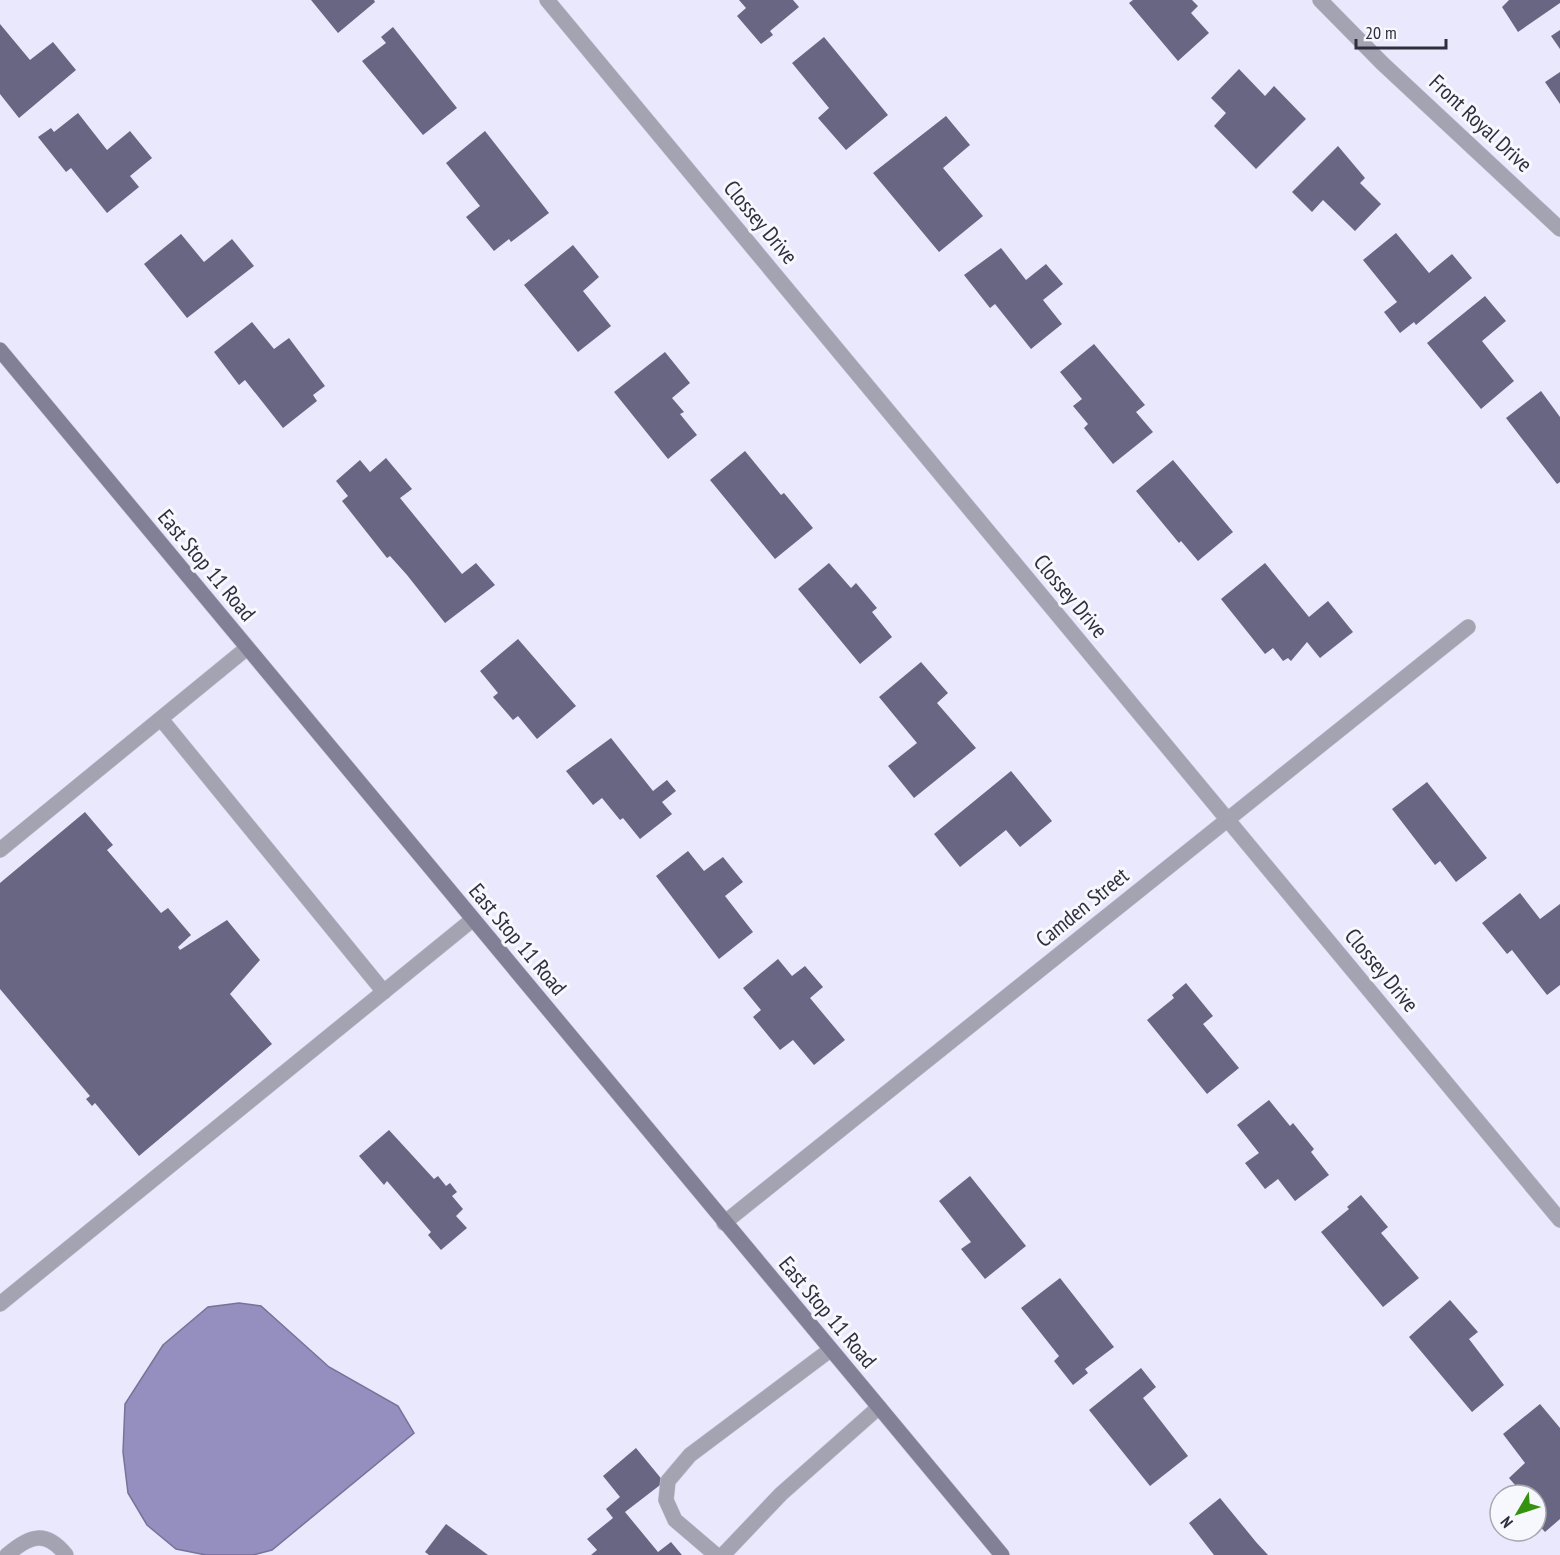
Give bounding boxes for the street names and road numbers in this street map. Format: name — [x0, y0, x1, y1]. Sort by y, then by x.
street label: Front Royal Drive — [1424, 68, 1538, 178]
street label: Clossey Drive — [718, 174, 804, 270]
street label: East Stop 11 Road — [152, 503, 262, 627]
street label: Clossey Drive — [1028, 548, 1114, 644]
street label: Camden Street — [1030, 861, 1134, 953]
street label: East Stop 11 Road — [463, 877, 573, 1001]
street label: Clossey Drive — [1339, 922, 1425, 1018]
street label: East Stop 11 Road — [773, 1250, 883, 1374]

